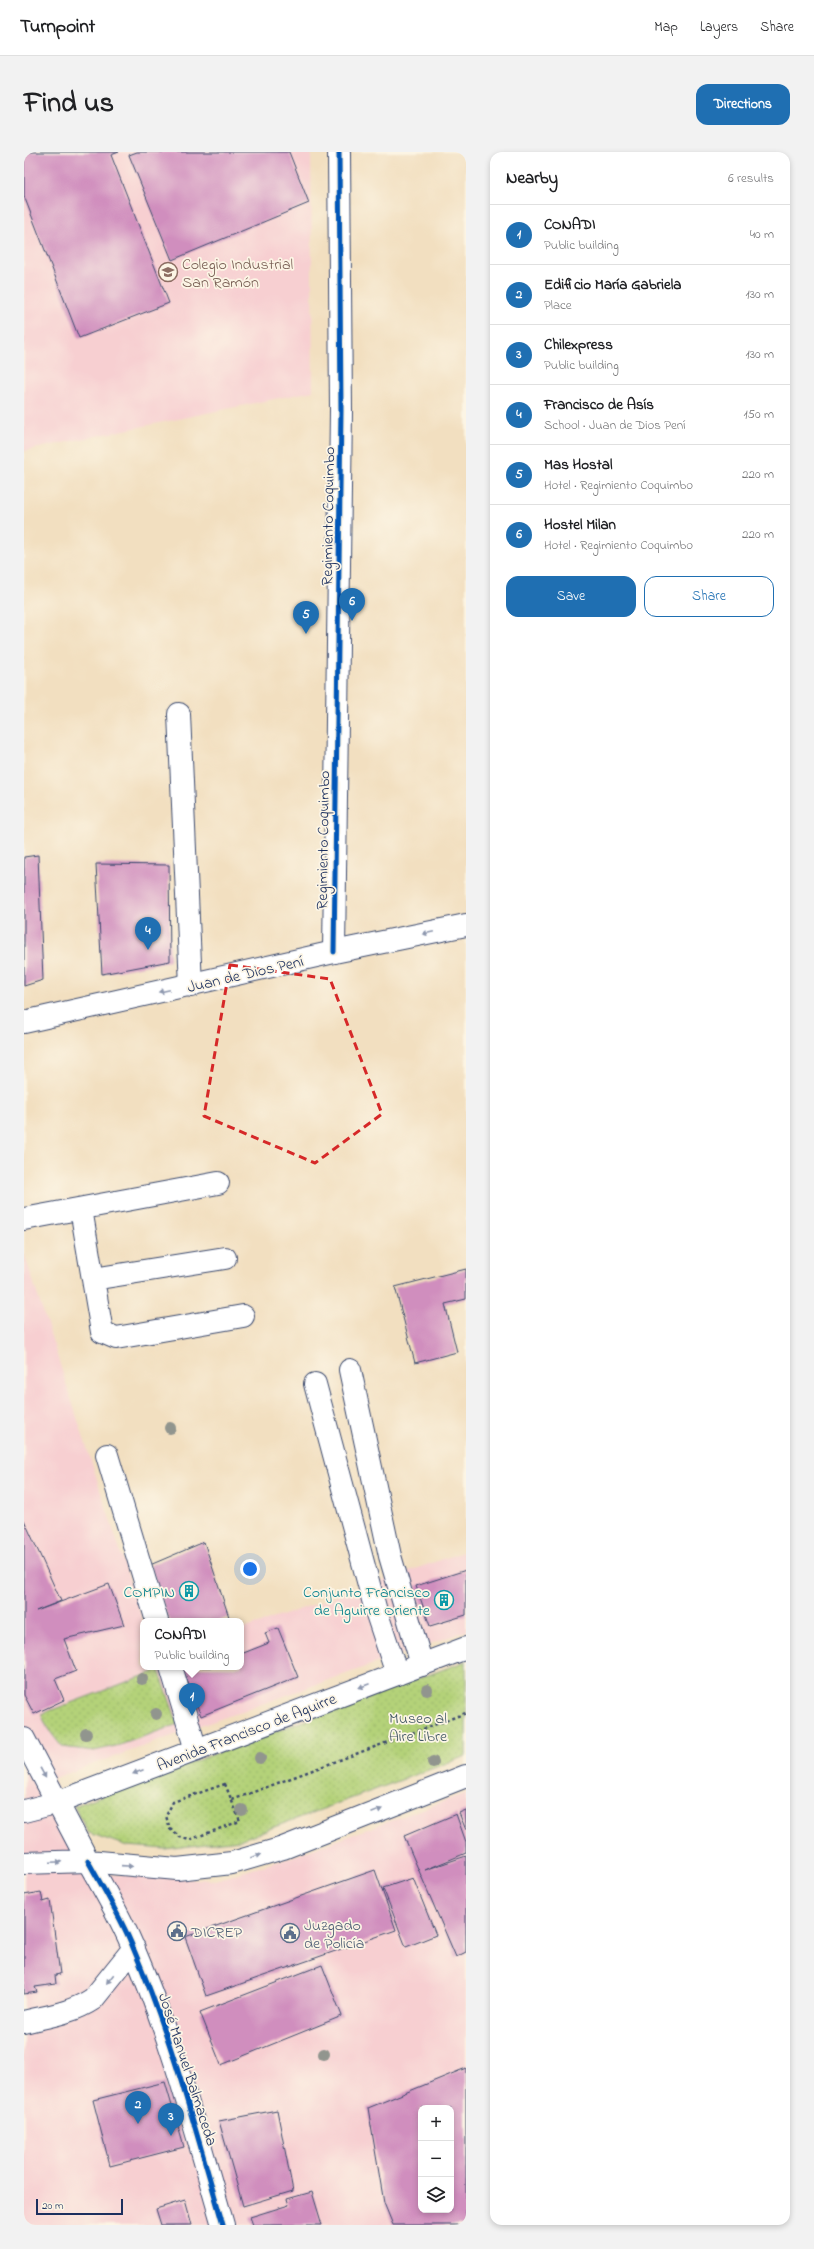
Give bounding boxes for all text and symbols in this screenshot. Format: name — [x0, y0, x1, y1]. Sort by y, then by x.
text: Turnpoint — [20, 14, 95, 41]
text: Map — [654, 17, 678, 38]
text: Layers — [700, 17, 738, 38]
text: Share — [760, 17, 794, 38]
text: Find us — [24, 84, 114, 125]
button: Directions — [696, 84, 790, 125]
text: Nearby — [506, 166, 558, 191]
text: 6 results — [728, 169, 774, 188]
text: CONADI — [544, 214, 596, 236]
text: 1 — [517, 225, 521, 244]
text: 40 m — [750, 225, 774, 244]
text: Public building — [544, 236, 619, 255]
place label: Colegio Industrial San Ramón — [182, 253, 294, 295]
school or university icon: Colegio Industrial San Ramón — [157, 261, 179, 283]
text: Edificio María Gabriela — [544, 274, 681, 296]
text: 2 — [516, 285, 522, 304]
text: 130 m — [746, 285, 774, 304]
text: Place — [544, 296, 572, 315]
text: Chilexpress — [544, 334, 613, 356]
text: 3 — [516, 345, 522, 364]
text: 130 m — [746, 345, 774, 364]
text: Public building — [544, 356, 619, 375]
text: Francisco de Asís — [544, 394, 654, 416]
text: 4 — [516, 405, 522, 424]
text: 150 m — [743, 405, 774, 424]
text: School · Juan de Dios Pení — [544, 416, 686, 435]
street label: Regimiento Coquimbo — [316, 446, 342, 586]
text: Mas Hostal — [544, 454, 612, 476]
text: 5 — [515, 465, 523, 484]
text: 220 m — [742, 465, 774, 484]
text: Hotel · Regimiento Coquimbo — [544, 476, 693, 495]
text: Hostel Milan — [544, 514, 616, 536]
text: 6 — [516, 525, 522, 544]
text: 220 m — [742, 525, 774, 544]
text: Hotel · Regimiento Coquimbo — [544, 536, 693, 555]
button: Save — [506, 576, 636, 617]
button: Share — [644, 576, 774, 617]
pin: 6 — [339, 588, 365, 621]
pin: 5 — [293, 601, 319, 634]
street label: Regimiento Coquimbo — [311, 770, 337, 910]
pin: 4 — [135, 917, 161, 950]
one-way arrow — [422, 930, 434, 936]
street label: Juan de Dios Pení — [185, 950, 306, 1000]
one-way arrow — [158, 989, 170, 995]
your location — [240, 1559, 260, 1579]
building icon: COMPIN — [178, 1580, 200, 1602]
place label: COMPIN — [124, 1581, 175, 1605]
place label: Conjunto Francisco de Aguirre Oriente — [303, 1581, 431, 1623]
building icon: Conjunto Francisco de Aguirre Oriente — [433, 1589, 455, 1611]
popup — [140, 1618, 244, 1670]
text: CONADI — [155, 1624, 206, 1646]
text: Public building — [155, 1646, 229, 1665]
pin: 1 — [179, 1683, 205, 1716]
one-way arrow — [358, 1684, 370, 1690]
street label: Avenida Francisco de Aguirre — [153, 1687, 341, 1778]
park label: Museo al Aire Libre — [389, 1707, 448, 1749]
one-way arrow — [39, 1767, 46, 1779]
one-way arrow — [131, 1770, 143, 1776]
one-way arrow — [372, 1808, 383, 1814]
one-way arrow — [250, 1853, 262, 1859]
one-way arrow — [50, 1859, 63, 1865]
one-way arrow — [121, 1862, 133, 1869]
place label: Juzgado de Policía — [304, 1914, 365, 1956]
public building icon: DICREP — [166, 1920, 188, 1942]
place label: DICREP — [190, 1921, 243, 1945]
public building icon: Juzgado de Policía — [279, 1922, 301, 1944]
one-way arrow — [105, 1974, 114, 1985]
street label: José Manuel Balmaceda — [151, 1990, 223, 2149]
pin: 2 — [125, 2091, 151, 2124]
pin: 3 — [158, 2103, 184, 2136]
map controls — [418, 2105, 454, 2213]
button: + — [418, 2105, 454, 2141]
button: − — [418, 2141, 454, 2177]
button: layers — [418, 2177, 454, 2213]
scale bar — [36, 2197, 123, 2216]
text: 20 m — [42, 2198, 64, 2214]

